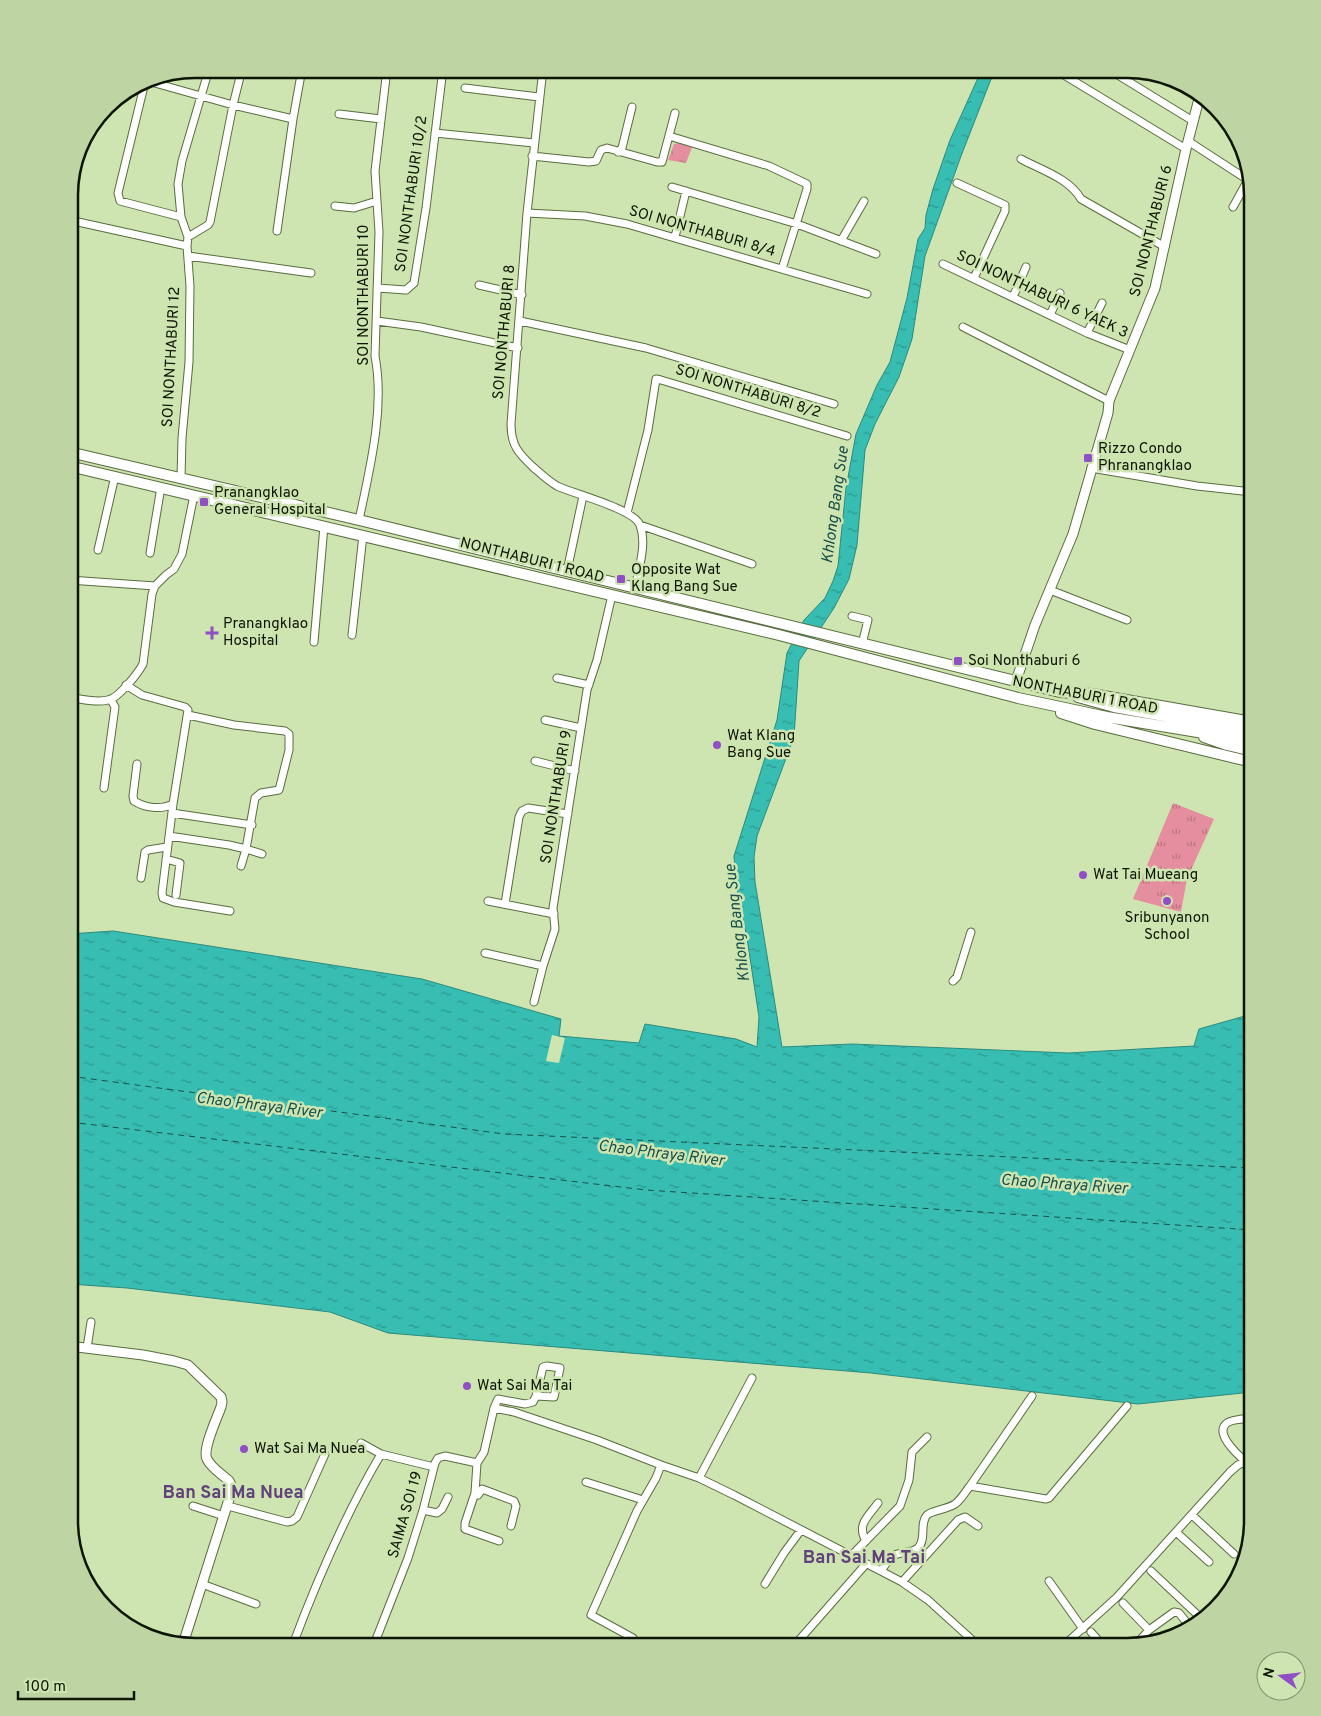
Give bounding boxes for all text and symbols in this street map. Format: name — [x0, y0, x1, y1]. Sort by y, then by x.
street label: SOI NONTHABURI 10/2 — [392, 114, 432, 274]
street label: SOI NONTHABURI 6 — [1126, 163, 1178, 299]
street label: SOI NONTHABURI 8/4 — [627, 202, 777, 262]
street label: SOI NONTHABURI 10 — [355, 224, 374, 366]
street label: SOI NONTHABURI 6 YAEK 3 — [953, 247, 1131, 343]
street label: SOI NONTHABURI 8 — [490, 264, 520, 400]
street label: SOI NONTHABURI 12 — [159, 286, 185, 428]
street label: SOI NONTHABURI 8/2 — [673, 361, 823, 423]
place label: Rizzo Condo Phranangklao — [1098, 440, 1192, 476]
water label: Khlong Bang Sue — [818, 444, 854, 565]
marker: Rizzo Condo Phranangklao — [1082, 452, 1094, 464]
place label: Pranangklao General Hospital — [214, 484, 326, 520]
marker: Pranangklao General Hospital — [198, 496, 210, 508]
street label: NONTHABURI 1 ROAD — [458, 534, 606, 588]
place label: Opposite Wat Klang Bang Sue — [631, 561, 738, 597]
marker: Opposite Wat Klang Bang Sue — [615, 573, 627, 585]
place label: Pranangklao Hospital — [223, 615, 308, 651]
marker: Pranangklao Hospital — [205, 626, 219, 640]
place label: Soi Nonthaburi 6 — [968, 652, 1080, 671]
marker: Soi Nonthaburi 6 — [952, 655, 964, 667]
street label: NONTHABURI 1 ROAD — [1011, 673, 1159, 719]
place label: Wat Klang Bang Sue — [727, 727, 795, 763]
street label: SOI NONTHABURI 9 — [537, 729, 577, 865]
marker: Wat Klang Bang Sue — [711, 739, 723, 751]
water label: Khlong Bang Sue — [721, 862, 755, 983]
place label: Wat Tai Mueang — [1093, 866, 1198, 885]
marker: Wat Tai Mueang — [1077, 869, 1089, 881]
marker: Sribunyanon School — [1161, 895, 1173, 907]
place label: Sribunyanon School — [1124, 909, 1210, 945]
water label: Chao Phraya River — [195, 1088, 325, 1124]
water label: Chao Phraya River — [597, 1136, 727, 1172]
water label: Chao Phraya River — [1000, 1171, 1130, 1200]
place label: Wat Sai Ma Tai — [477, 1377, 572, 1396]
marker: Wat Sai Ma Tai — [461, 1380, 473, 1392]
place label: Wat Sai Ma Nuea — [254, 1440, 365, 1459]
marker: Wat Sai Ma Nuea — [238, 1443, 250, 1455]
street label: SAIMA SOI 19 — [385, 1469, 427, 1561]
district label: Ban Sai Ma Nuea — [162, 1482, 304, 1505]
district label: Ban Sai Ma Tai — [803, 1547, 925, 1570]
north arrow — [1256, 1651, 1306, 1701]
text: N — [1260, 1666, 1279, 1680]
scale bar — [18, 1668, 134, 1700]
text: 100 m — [25, 1678, 66, 1697]

